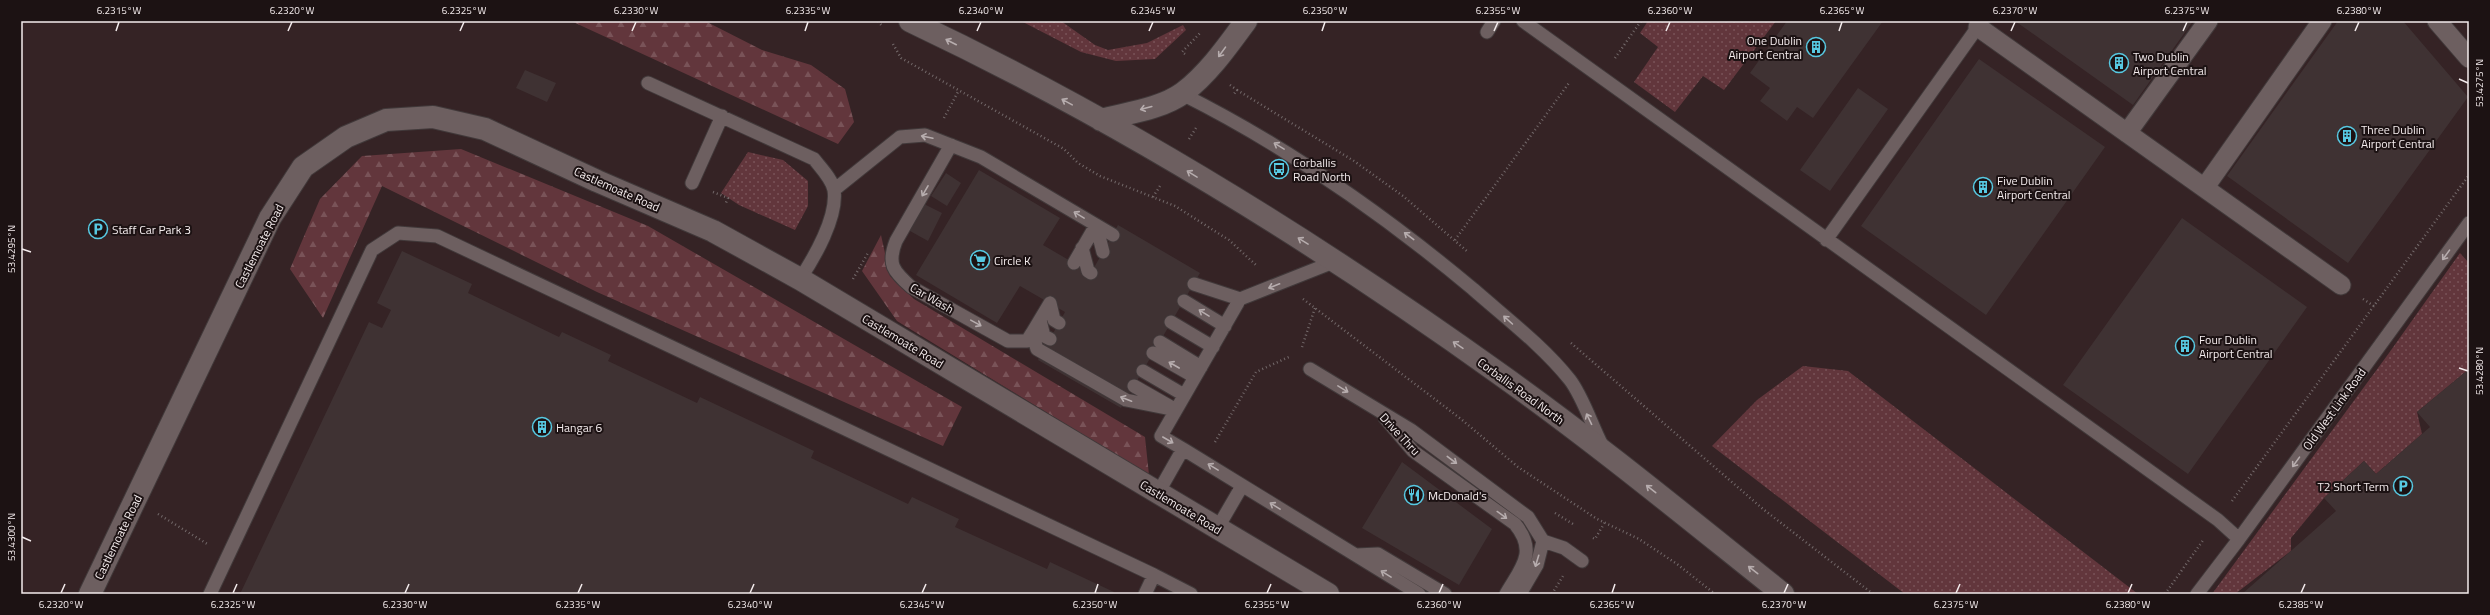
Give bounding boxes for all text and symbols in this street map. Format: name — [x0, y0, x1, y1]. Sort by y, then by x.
text: 6.2315°W — [97, 3, 141, 18]
text: 6.2320°W — [270, 3, 314, 18]
text: 6.2325°W — [442, 3, 486, 18]
text: 6.2330°W — [614, 3, 658, 18]
text: 6.2335°W — [786, 3, 830, 18]
text: 6.2340°W — [959, 3, 1003, 18]
text: 6.2345°W — [1131, 3, 1175, 18]
text: 6.2350°W — [1303, 3, 1347, 18]
text: 6.2355°W — [1476, 3, 1520, 18]
text: 6.2360°W — [1648, 3, 1692, 18]
text: 6.2365°W — [1820, 3, 1864, 18]
text: 6.2370°W — [1993, 3, 2037, 18]
text: 6.2375°W — [2165, 3, 2209, 18]
text: 6.2380°W — [2337, 3, 2381, 18]
place label: One Dublin Airport Central — [1728, 31, 1802, 64]
building icon: One Dublin Airport Central — [1805, 36, 1827, 58]
one-way arrow — [946, 37, 958, 45]
one-way arrow — [1218, 47, 1227, 58]
place label: Two Dublin Airport Central — [2133, 47, 2207, 80]
building icon: Two Dublin Airport Central — [2108, 52, 2130, 74]
text: 53.4275°N — [2472, 59, 2487, 107]
one-way arrow — [1061, 97, 1073, 105]
one-way arrow — [1140, 105, 1153, 113]
place label: Three Dublin Airport Central — [2361, 120, 2435, 153]
building icon: Three Dublin Airport Central — [2336, 125, 2358, 147]
one-way arrow — [920, 132, 933, 140]
one-way arrow — [1273, 142, 1285, 150]
place label: Corballis Road North — [1293, 153, 1351, 186]
bus stop icon: Corballis Road North — [1268, 158, 1290, 180]
street label: Castlemoate Road — [571, 162, 663, 216]
one-way arrow — [1186, 169, 1198, 177]
place label: Five Dublin Airport Central — [1997, 171, 2071, 204]
building icon: Five Dublin Airport Central — [1972, 176, 1994, 198]
one-way arrow — [920, 185, 928, 197]
street label: Castlemoate Road — [230, 201, 288, 291]
one-way arrow — [1074, 211, 1085, 219]
parking icon: Staff Car Park 3 — [87, 218, 109, 240]
place label: Staff Car Park 3 — [112, 220, 191, 239]
text: 53.4295°N — [4, 225, 19, 273]
one-way arrow — [1403, 232, 1414, 240]
one-way arrow — [1298, 237, 1309, 245]
supermarket icon: Circle K — [969, 249, 991, 271]
one-way arrow — [2442, 249, 2450, 260]
place label: Circle K — [994, 251, 1031, 270]
street label: Car Wash — [907, 278, 957, 318]
one-way arrow — [1268, 283, 1280, 291]
street label: Castlemoate Road — [858, 309, 948, 373]
one-way arrow — [1198, 309, 1210, 317]
one-way arrow — [1503, 315, 1513, 325]
one-way arrow — [970, 320, 982, 328]
place label: Four Dublin Airport Central — [2199, 330, 2273, 363]
building icon: Four Dublin Airport Central — [2174, 335, 2196, 357]
one-way arrow — [1453, 341, 1464, 349]
text: 53.4280°N — [2472, 347, 2487, 395]
street label: Corballis Road North — [1474, 353, 1568, 429]
one-way arrow — [1168, 361, 1180, 369]
street label: Old West Link Road — [2298, 364, 2370, 454]
one-way arrow — [1337, 385, 1348, 393]
one-way arrow — [1121, 394, 1133, 402]
street label: Drive Thru — [1375, 408, 1425, 460]
one-way arrow — [1585, 414, 1592, 426]
building icon: Hangar 6 — [531, 416, 553, 438]
place label: Hangar 6 — [556, 418, 603, 437]
one-way arrow — [1162, 437, 1174, 445]
one-way arrow — [1446, 456, 1457, 464]
one-way arrow — [2291, 456, 2300, 467]
one-way arrow — [1207, 463, 1219, 471]
street label: Castlemoate Road — [1136, 475, 1226, 539]
parking icon: T2 Short Term — [2392, 475, 2414, 497]
place label: T2 Short Term — [2318, 477, 2389, 496]
restaurant icon: McDonald's — [1403, 484, 1425, 506]
one-way arrow — [1645, 485, 1656, 494]
place label: McDonald's — [1428, 486, 1487, 505]
street label: Castlemoate Road — [89, 491, 147, 583]
one-way arrow — [1269, 501, 1281, 509]
one-way arrow — [1496, 511, 1507, 519]
text: 53.4300°N — [4, 513, 19, 561]
one-way arrow — [1533, 555, 1540, 568]
one-way arrow — [1747, 566, 1758, 574]
one-way arrow — [1380, 569, 1392, 577]
text: 6.2320°W — [39, 597, 83, 612]
text: 6.2325°W — [211, 597, 255, 612]
text: 6.2330°W — [383, 597, 427, 612]
text: 6.2335°W — [556, 597, 600, 612]
text: 6.2340°W — [728, 597, 772, 612]
text: 6.2345°W — [900, 597, 944, 612]
text: 6.2350°W — [1073, 597, 1117, 612]
text: 6.2355°W — [1245, 597, 1289, 612]
text: 6.2360°W — [1417, 597, 1461, 612]
text: 6.2365°W — [1590, 597, 1634, 612]
text: 6.2370°W — [1762, 597, 1806, 612]
text: 6.2375°W — [1934, 597, 1978, 612]
text: 6.2380°W — [2106, 597, 2150, 612]
text: 6.2385°W — [2279, 597, 2323, 612]

